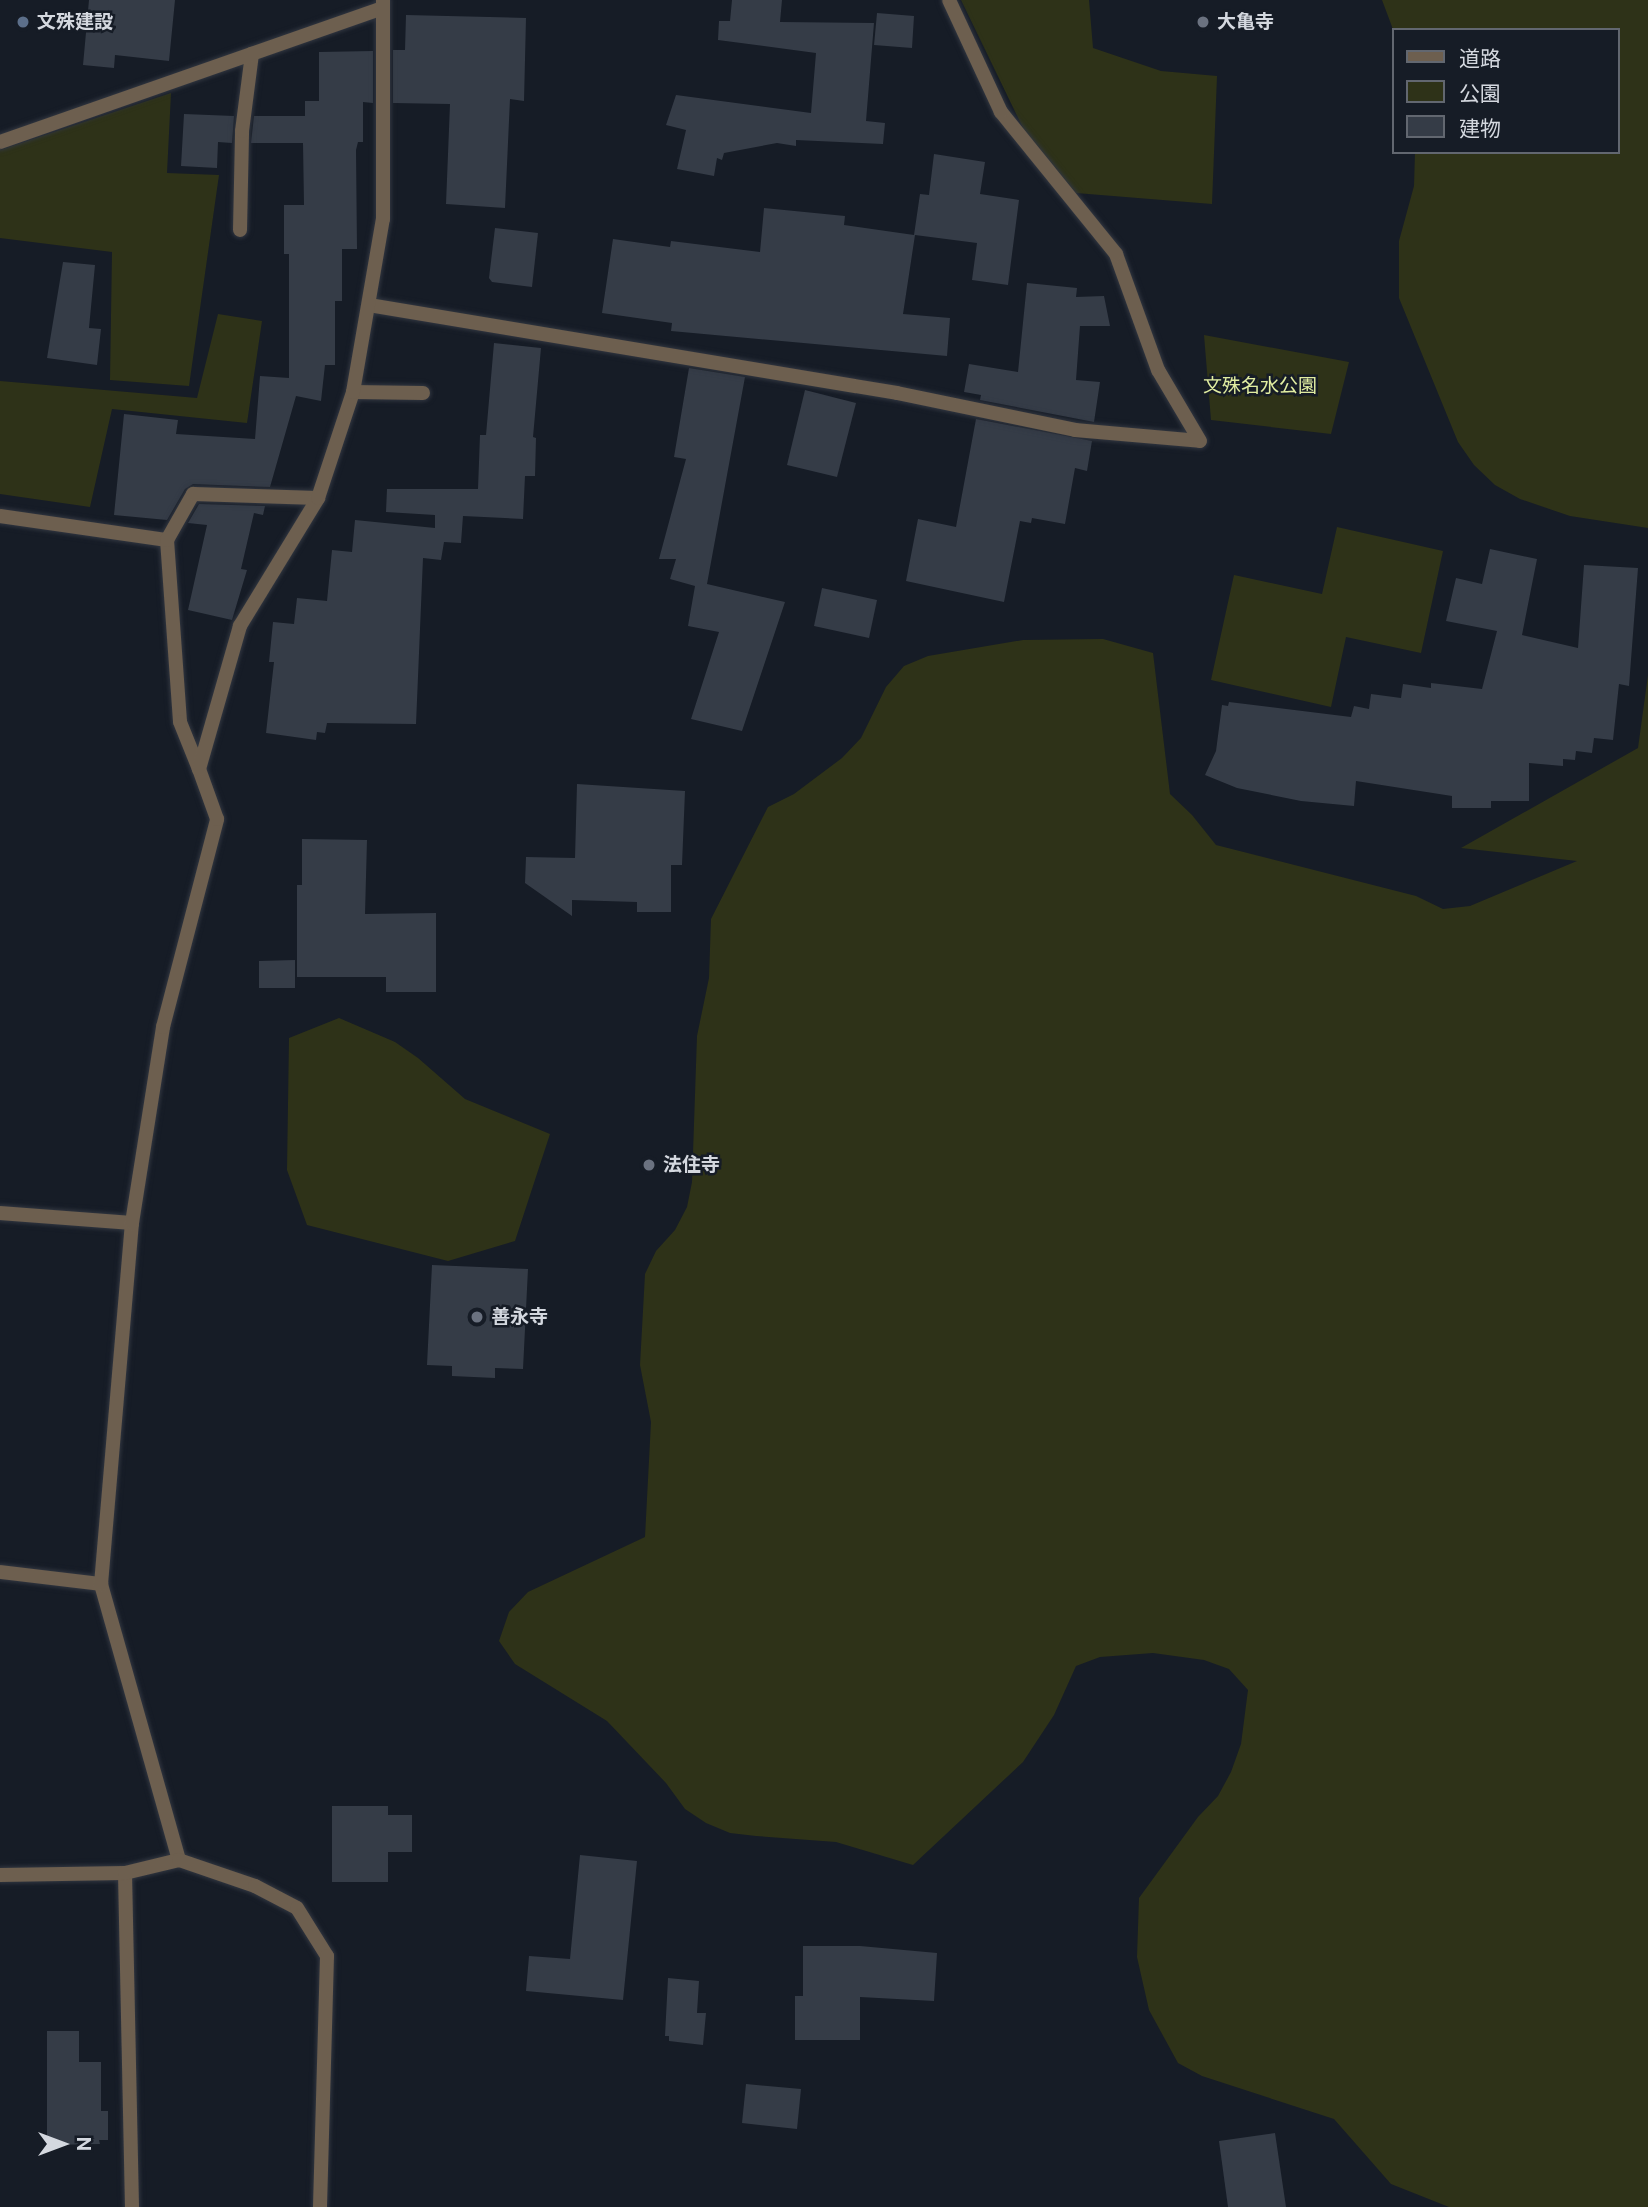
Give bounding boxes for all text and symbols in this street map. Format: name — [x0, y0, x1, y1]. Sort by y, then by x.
place label: 文殊建設 — [37, 11, 113, 33]
place label: 大亀寺 — [1217, 11, 1274, 33]
marker: 文殊建設 — [15, 14, 31, 30]
marker: 大亀寺 — [1195, 14, 1211, 30]
legend — [1392, 28, 1620, 154]
text: 道路 — [1459, 46, 1501, 71]
text: 公園 — [1459, 81, 1501, 106]
text: 建物 — [1459, 116, 1501, 141]
park label: 文殊名水公園 — [1203, 375, 1317, 397]
place label: 法住寺 — [663, 1154, 720, 1176]
marker: 法住寺 — [641, 1157, 657, 1173]
place label: 善永寺 — [491, 1306, 548, 1328]
marker: 善永寺 — [469, 1309, 485, 1325]
north arrow — [28, 2109, 98, 2179]
text: N — [73, 2137, 95, 2151]

